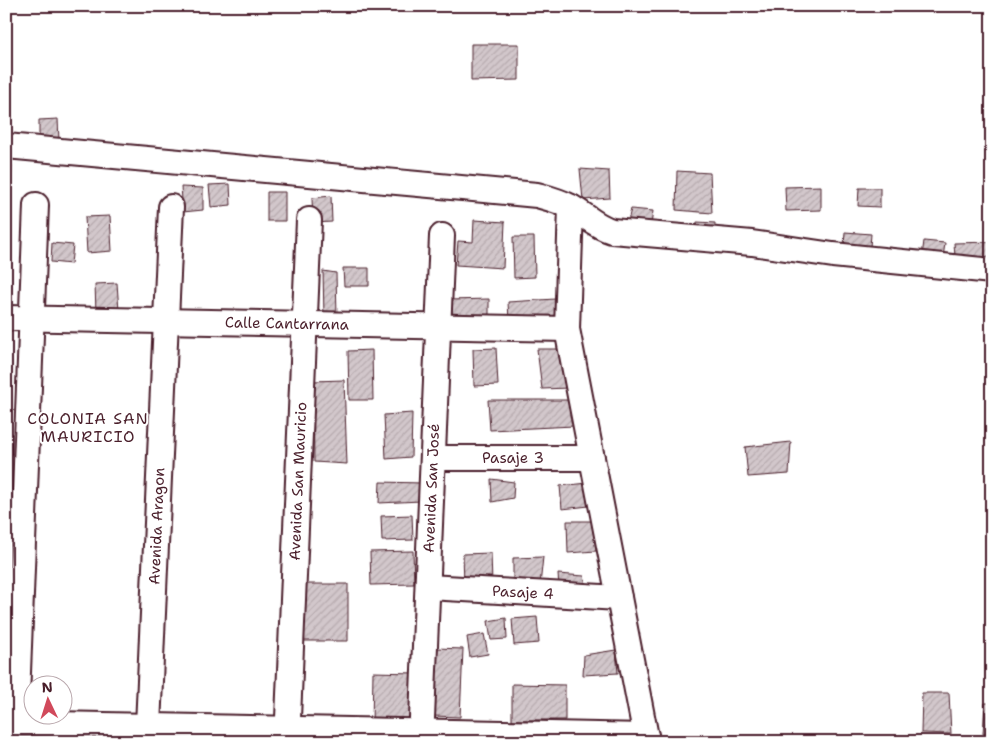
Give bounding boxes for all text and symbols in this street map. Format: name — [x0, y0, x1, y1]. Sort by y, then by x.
street label: Calle Cantarrana — [225, 312, 350, 335]
street label: Avenida San Mauricio — [285, 402, 311, 561]
district label: COLONIA SAN MAURICIO — [27, 408, 149, 447]
street label: Avenida San José — [419, 423, 444, 553]
street label: Pasaje 3 — [482, 448, 544, 468]
street label: Avenida Aragon — [144, 467, 169, 585]
street label: Pasaje 4 — [491, 581, 554, 604]
north arrow — [22, 676, 72, 726]
text: N — [41, 678, 53, 696]

